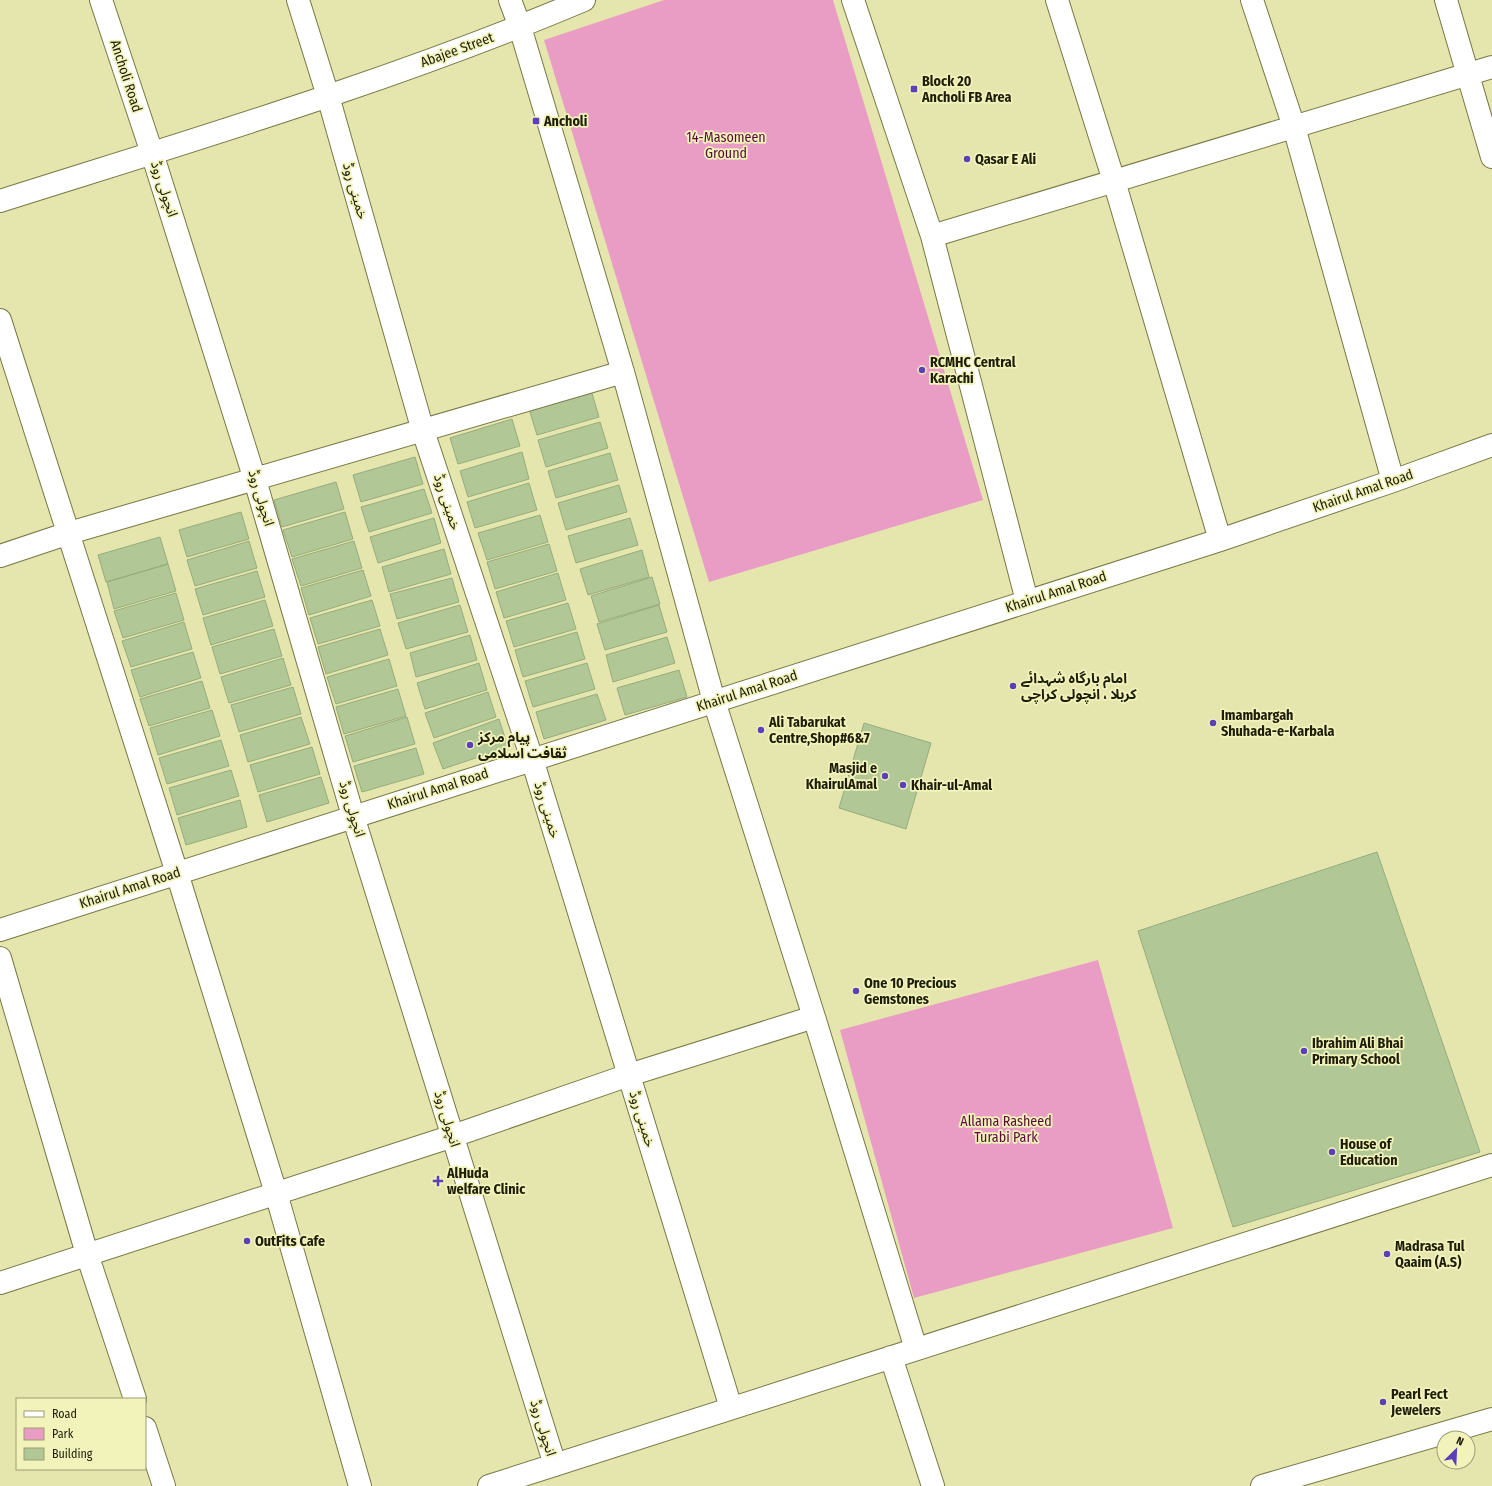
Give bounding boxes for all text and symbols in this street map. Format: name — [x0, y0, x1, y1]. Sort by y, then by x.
street label: Abajee Street — [418, 29, 496, 71]
street label: Ancholi Road — [106, 38, 146, 114]
place label: Block 20 Ancholi FB Area — [921, 73, 1011, 106]
marker: Block 20 Ancholi FB Area — [909, 84, 919, 94]
place label: Ancholi — [543, 113, 588, 130]
marker: Ancholi — [531, 116, 541, 126]
park label: 14-Masomeen Ground — [686, 129, 766, 162]
place label: Qasar E Ali — [975, 151, 1037, 168]
marker: Qasar E Ali — [962, 154, 972, 164]
street label: انچولی روڈ — [146, 159, 181, 219]
street label: خمینی روڈ — [339, 161, 371, 221]
place label: RCMHC Central Karachi — [930, 354, 1016, 387]
marker: RCMHC Central Karachi — [917, 365, 927, 375]
street label: Khairul Amal Road — [1310, 466, 1416, 516]
street label: انچولی روڈ — [243, 468, 278, 528]
street label: خمینی روڈ — [430, 472, 464, 532]
street label: Khairul Amal Road — [1003, 568, 1109, 616]
street label: Khairul Amal Road — [694, 667, 800, 715]
place label: امام بارگاہ شہدائے کربلا ، انچولی کراچی — [1021, 670, 1137, 703]
marker: امام بارگاہ شہدائے کربلا ، انچولی کراچی — [1008, 681, 1018, 691]
place label: Imambargah Shuhada-e-Karbala — [1221, 707, 1334, 740]
place label: Ali Tabarukat Centre,Shop#6&7 — [768, 714, 870, 747]
marker: Imambargah Shuhada-e-Karbala — [1208, 718, 1218, 728]
marker: Ali Tabarukat Centre,Shop#6&7 — [756, 725, 766, 735]
place label: پيام مركز ثقافت اسلامى — [477, 729, 567, 762]
marker: پيام مركز ثقافت اسلامى — [465, 740, 475, 750]
place label: Masjid e KhairulAmal — [806, 760, 877, 793]
street label: Khairul Amal Road — [385, 765, 491, 813]
marker: Masjid e KhairulAmal — [880, 771, 890, 781]
place label: Khair-ul-Amal — [911, 777, 992, 794]
street label: انچولی روڈ — [334, 779, 369, 839]
street label: خمینی روڈ — [530, 780, 564, 840]
marker: Khair-ul-Amal — [898, 780, 908, 790]
street label: Khairul Amal Road — [77, 864, 183, 912]
place label: One 10 Precious Gemstones — [864, 975, 956, 1008]
marker: One 10 Precious Gemstones — [851, 986, 861, 996]
place label: Ibrahim Ali Bhai Primary School — [1312, 1035, 1404, 1068]
marker: Ibrahim Ali Bhai Primary School — [1299, 1046, 1309, 1056]
street label: انچولی روڈ — [429, 1089, 464, 1149]
street label: خمینی روڈ — [625, 1089, 659, 1149]
park label: Allama Rasheed Turabi Park — [960, 1113, 1052, 1146]
place label: House of Education — [1340, 1136, 1398, 1169]
marker: House of Education — [1327, 1147, 1337, 1157]
place label: AlHuda welfare Clinic — [446, 1165, 526, 1198]
marker: AlHuda welfare Clinic — [432, 1175, 444, 1187]
place label: OutFits Cafe — [255, 1233, 325, 1250]
marker: OutFits Cafe — [242, 1236, 252, 1246]
place label: Madrasa Tul Qaaim (A.S) — [1395, 1238, 1465, 1271]
marker: Madrasa Tul Qaaim (A.S) — [1382, 1249, 1392, 1259]
place label: Pearl Fect Jewelers — [1390, 1386, 1449, 1419]
marker: Pearl Fect Jewelers — [1378, 1397, 1388, 1407]
legend — [16, 1398, 146, 1470]
street label: انچولی روڈ — [525, 1398, 560, 1458]
text: Road — [52, 1407, 77, 1421]
text: Park — [52, 1427, 74, 1441]
north arrow — [1436, 1430, 1476, 1470]
text: N — [1454, 1434, 1466, 1449]
text: Building — [52, 1447, 93, 1461]

